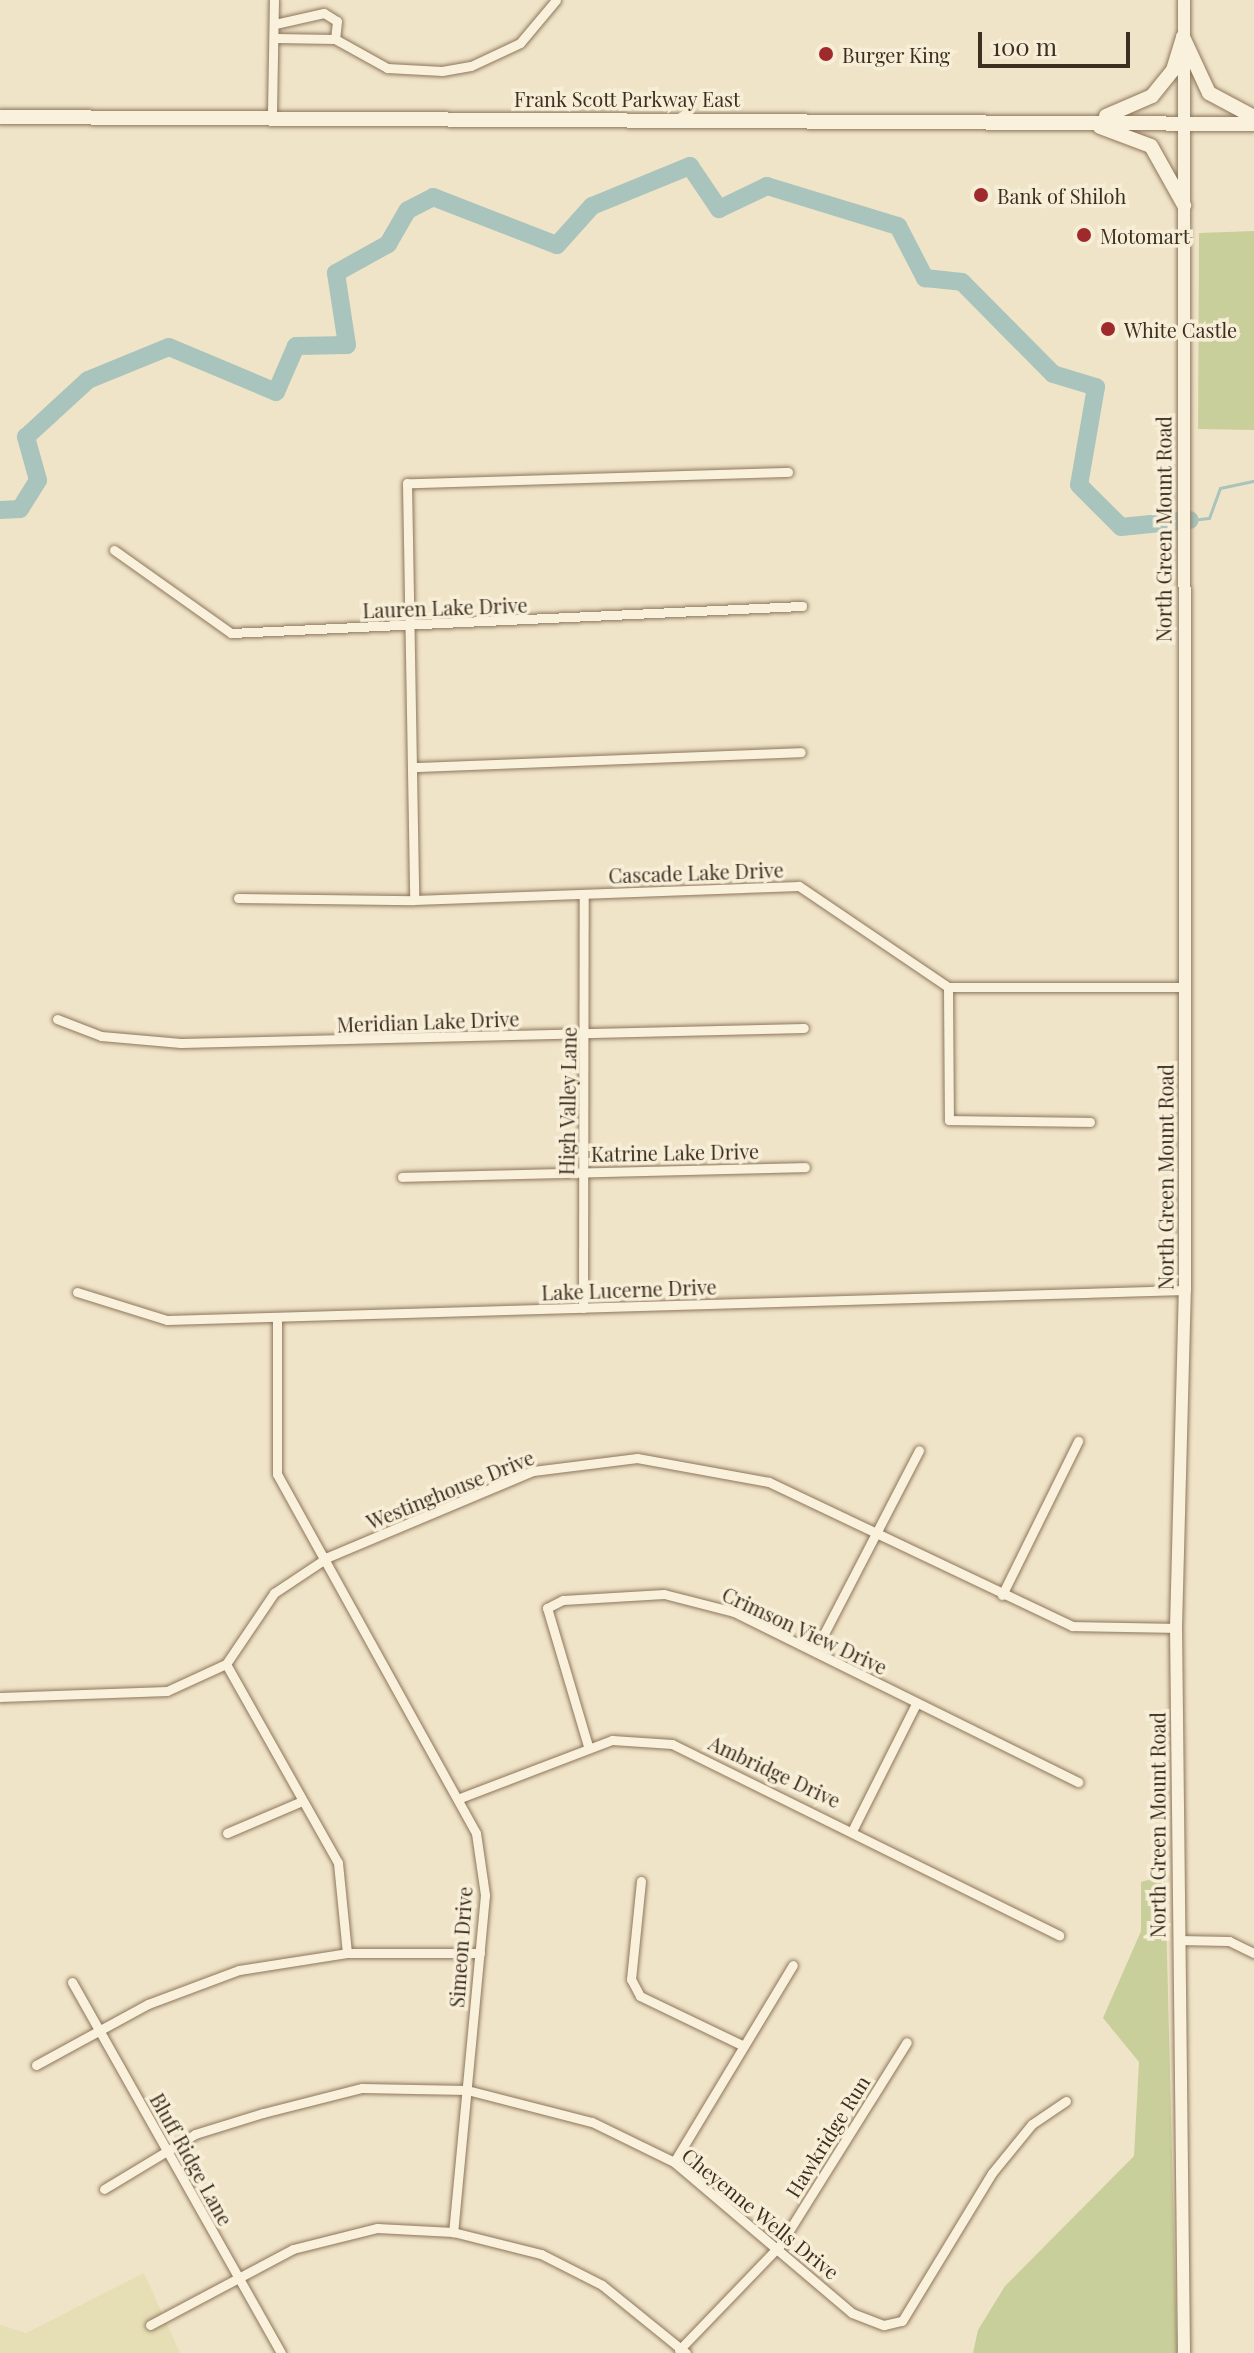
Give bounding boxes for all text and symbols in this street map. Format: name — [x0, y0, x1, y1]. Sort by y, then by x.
scale bar — [982, 16, 1134, 66]
text: 100 m — [992, 30, 1057, 62]
place label: Burger King — [842, 42, 951, 66]
marker: Burger King — [817, 45, 835, 63]
street label: Frank Scott Parkway East — [513, 86, 741, 110]
place label: Bank of Shiloh — [997, 183, 1126, 207]
marker: Bank of Shiloh — [972, 186, 990, 204]
place label: Motomart — [1100, 223, 1190, 247]
marker: Motomart — [1075, 226, 1093, 244]
place label: White Castle — [1124, 317, 1237, 341]
marker: White Castle — [1099, 320, 1117, 338]
street label: North Green Mount Road — [1151, 416, 1175, 642]
street label: Lauren Lake Drive — [362, 592, 528, 622]
street label: Cascade Lake Drive — [608, 857, 784, 887]
street label: Meridian Lake Drive — [336, 1006, 520, 1036]
street label: High Valley Lane — [554, 1026, 580, 1176]
street label: North Green Mount Road — [1153, 1064, 1177, 1290]
street label: Katrine Lake Drive — [591, 1139, 759, 1165]
street label: Lake Lucerne Drive — [541, 1274, 717, 1304]
street label: Westinghouse Drive — [363, 1444, 537, 1534]
street label: Crimson View Drive — [718, 1581, 892, 1679]
street label: North Green Mount Road — [1145, 1712, 1169, 1938]
street label: Ambridge Drive — [705, 1730, 845, 1812]
street label: Simeon Drive — [444, 1886, 476, 2008]
street label: Hawkridge Run — [780, 2071, 874, 2201]
street label: Bluff Ridge Lane — [146, 2089, 238, 2229]
street label: Cheyenne Wells Drive — [677, 2142, 845, 2284]

